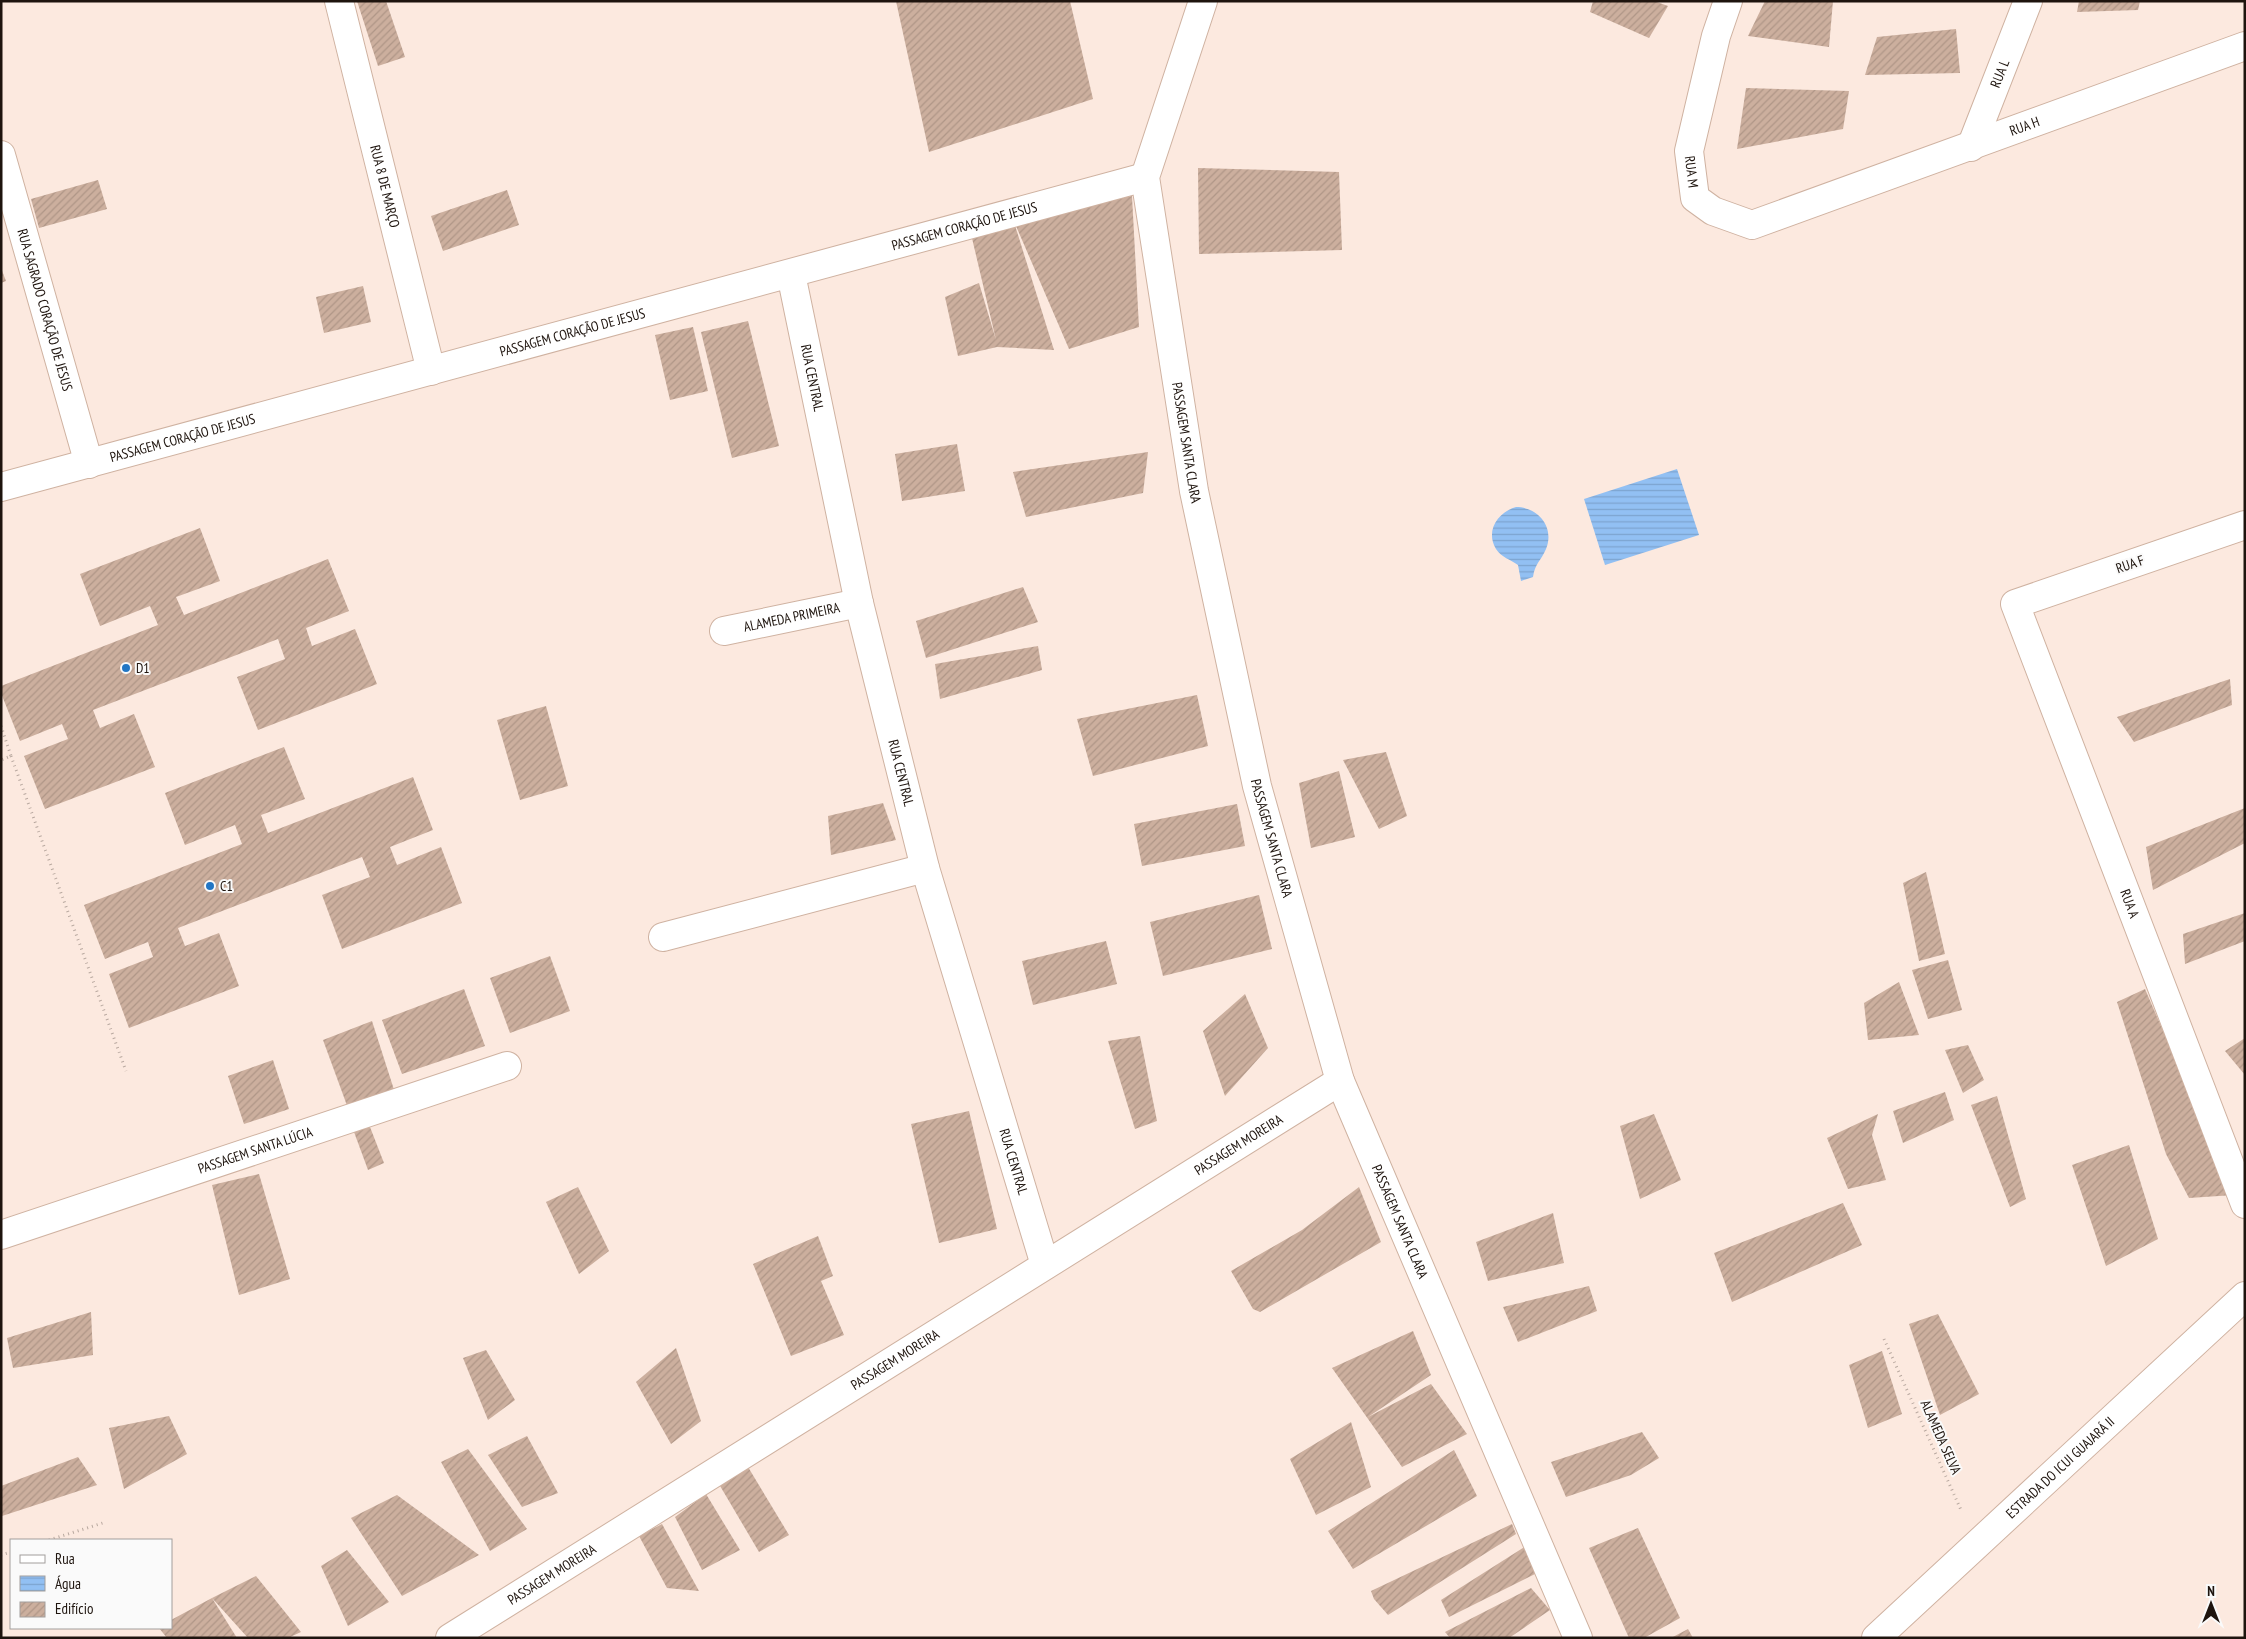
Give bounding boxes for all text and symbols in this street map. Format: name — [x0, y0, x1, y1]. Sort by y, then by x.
street label: RUA L — [1986, 56, 2013, 90]
street label: RUA H — [2007, 112, 2042, 140]
street label: RUA 8 DE MARÇO — [366, 143, 404, 230]
street label: RUA M — [1681, 155, 1703, 189]
street label: PASSAGEM CORAÇÃO DE JESUS — [890, 198, 1039, 254]
street label: RUA SAGRADO CORAÇÃO DE JESUS — [13, 227, 77, 393]
street label: PASSAGEM CORAÇÃO DE JESUS — [498, 304, 647, 360]
street label: RUA CENTRAL — [797, 343, 828, 413]
street label: PASSAGEM SANTA CLARA — [1168, 381, 1205, 505]
street label: PASSAGEM CORAÇÃO DE JESUS — [108, 410, 257, 466]
street label: RUA F — [2113, 551, 2147, 577]
street label: ALAMEDA PRIMEIRA — [742, 598, 842, 636]
place label: D1 — [136, 659, 150, 677]
marker: D1 — [120, 662, 132, 674]
street label: RUA CENTRAL — [884, 738, 918, 808]
street label: PASSAGEM SANTA CLARA — [1247, 777, 1297, 900]
place label: C1 — [220, 877, 233, 895]
marker: C1 — [204, 880, 216, 892]
street label: RUA A — [2116, 887, 2144, 921]
street label: PASSAGEM MOREIRA — [1191, 1110, 1286, 1179]
street label: PASSAGEM SANTA LÚCIA — [196, 1123, 315, 1178]
street label: RUA CENTRAL — [995, 1127, 1032, 1197]
street label: PASSAGEM SANTA CLARA — [1368, 1162, 1432, 1282]
street label: PASSAGEM MOREIRA — [847, 1325, 943, 1394]
street label: ALAMEDA SELVA — [1917, 1397, 1966, 1477]
street label: ESTRADA DO ICUI GUAJARÁ II — [2002, 1413, 2118, 1522]
legend — [10, 1539, 172, 1629]
street label: PASSAGEM MOREIRA — [504, 1540, 600, 1609]
text: Rua — [55, 1549, 75, 1568]
text: Água — [55, 1574, 81, 1593]
north arrow — [2186, 1579, 2236, 1629]
text: N — [2207, 1582, 2215, 1600]
text: Edifício — [55, 1599, 93, 1618]

